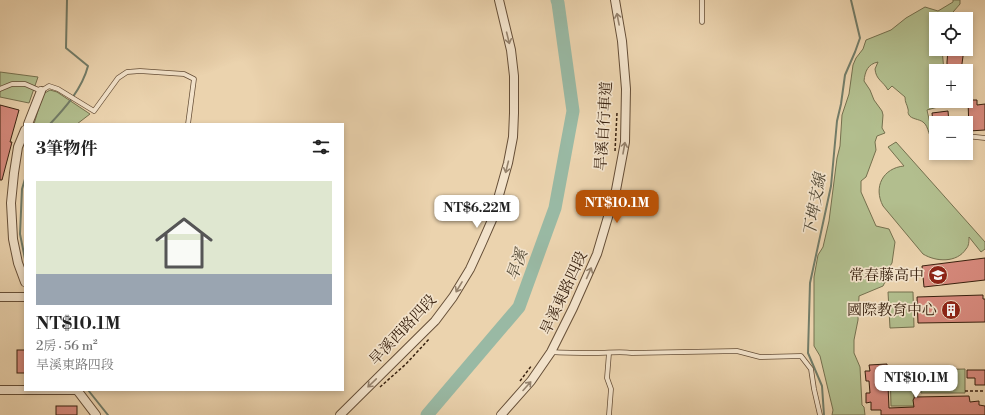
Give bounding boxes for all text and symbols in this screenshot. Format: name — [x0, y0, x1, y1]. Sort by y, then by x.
one-way arrow — [614, 12, 622, 25]
map controls — [929, 12, 973, 160]
button: locate — [929, 12, 973, 56]
one-way arrow — [505, 31, 512, 44]
button: + — [929, 64, 973, 108]
street label: 旱溪自行車道 — [591, 80, 617, 172]
button: − — [929, 116, 973, 160]
icon: filters — [310, 136, 332, 158]
text: 3筆物件 — [36, 138, 97, 160]
one-way arrow — [620, 142, 628, 155]
one-way arrow — [503, 160, 511, 173]
water label: 下埤支線 — [800, 170, 831, 238]
pin: NT$10.1M — [576, 190, 658, 224]
pin: NT$6.22M — [436, 195, 518, 229]
text: NT$10.1M — [585, 195, 649, 211]
text: NT$6.22M — [443, 200, 511, 216]
icon: home — [148, 207, 220, 279]
water label: 旱溪 — [502, 245, 533, 283]
street label: 旱溪東路四段 — [536, 248, 592, 338]
school or university icon: 常春藤高中 — [927, 264, 949, 286]
place label: 常春藤高中 — [849, 266, 924, 285]
one-way arrow — [586, 267, 593, 279]
one-way arrow — [455, 281, 463, 292]
street label: 旱溪西路四段 — [365, 291, 441, 369]
building icon: 國際教育中心 — [940, 299, 962, 321]
place label: 國際教育中心 — [847, 301, 937, 320]
text: NT$10.1M — [36, 313, 121, 335]
text: 2房 · 56 m² — [36, 338, 98, 354]
text: 旱溪東路四段 — [36, 357, 114, 373]
pin: NT$10.1M — [875, 365, 957, 399]
text: NT$10.1M — [884, 370, 948, 386]
one-way arrow — [367, 378, 377, 388]
one-way arrow — [522, 381, 531, 391]

